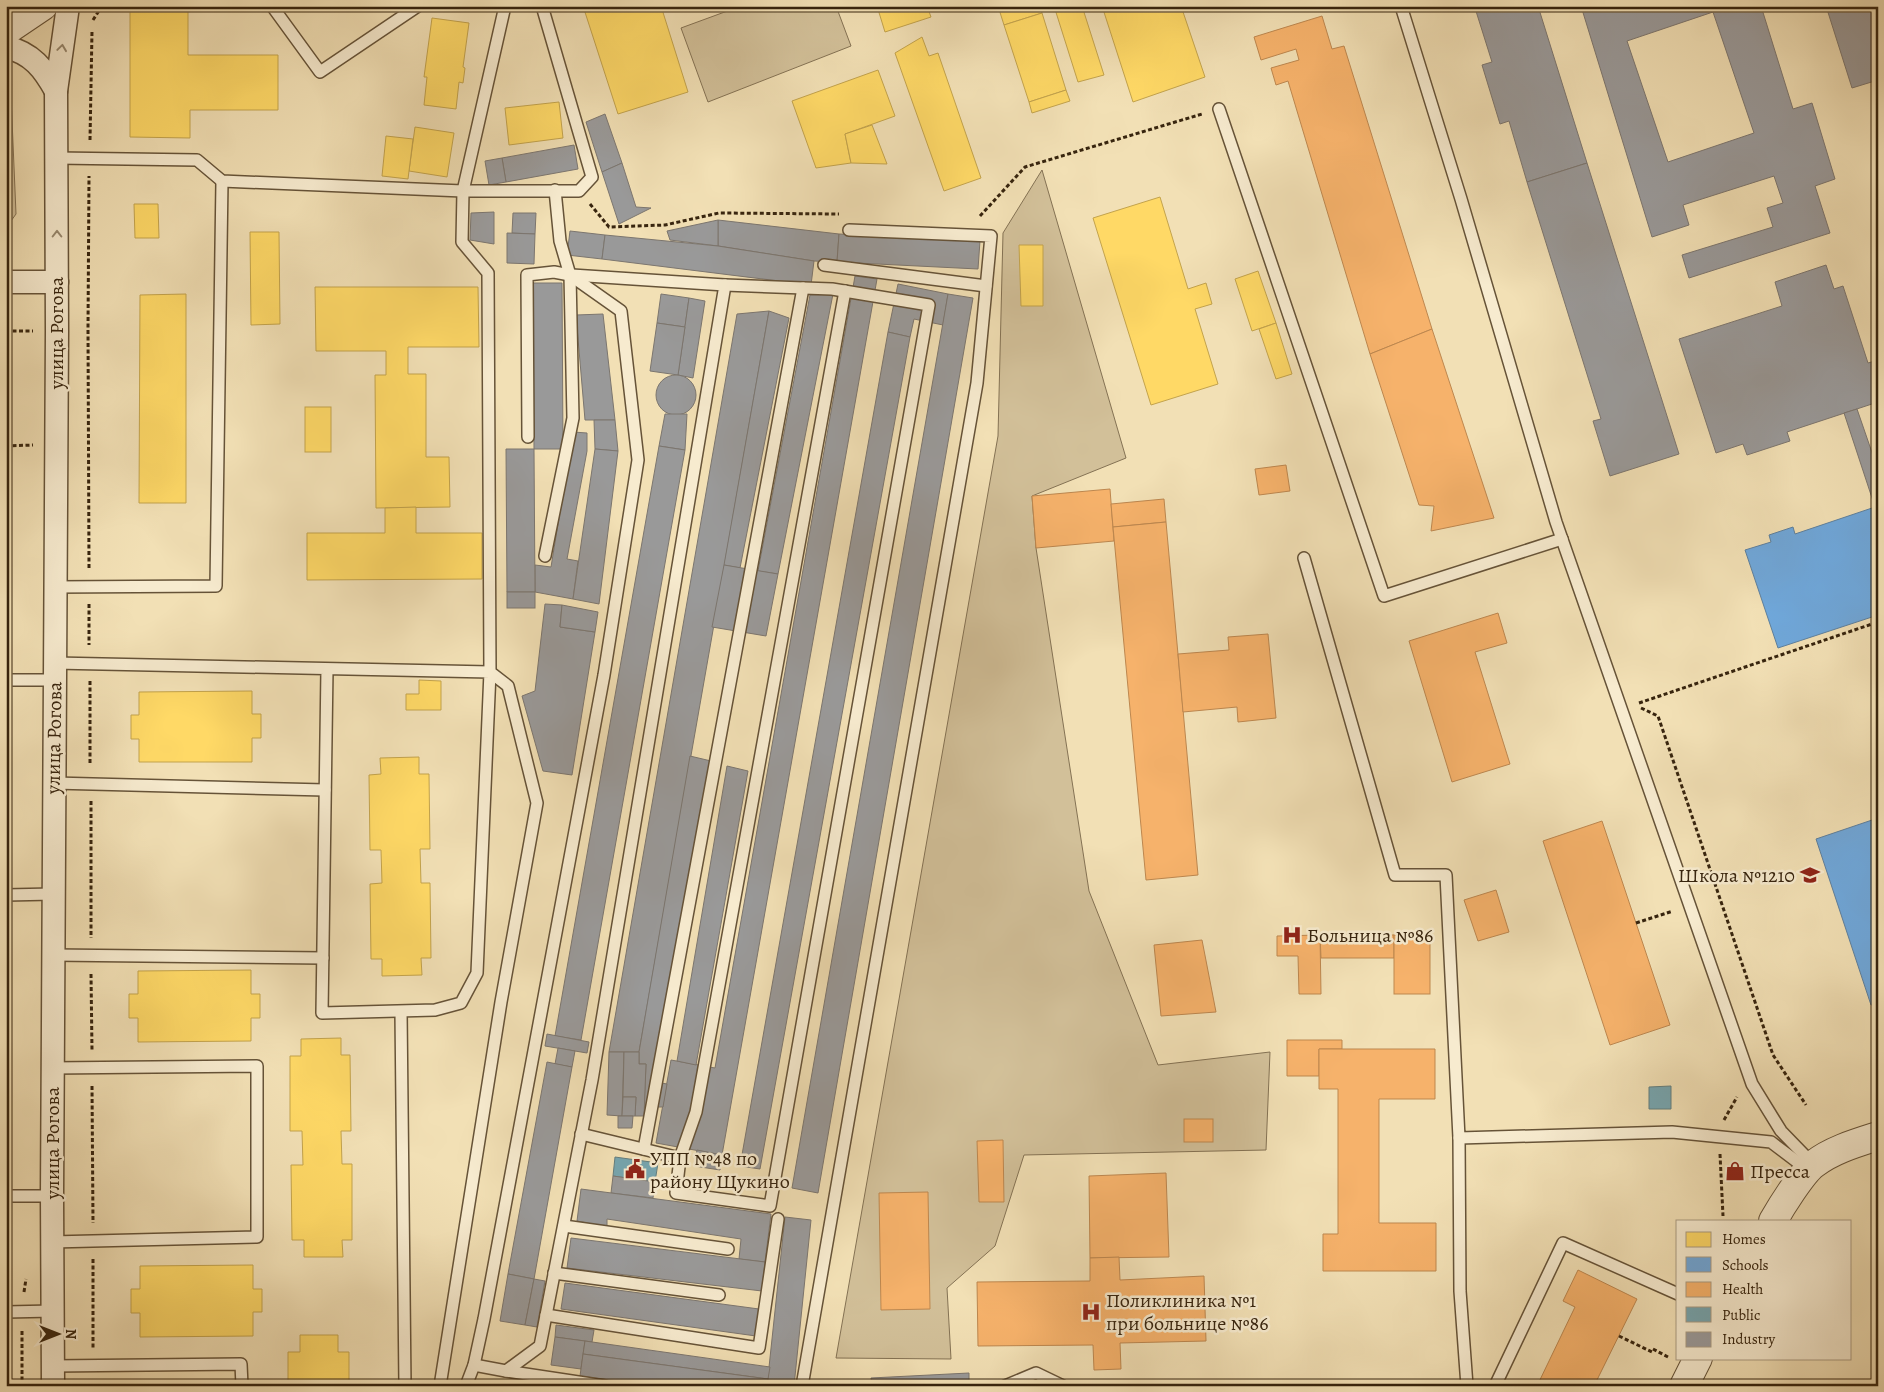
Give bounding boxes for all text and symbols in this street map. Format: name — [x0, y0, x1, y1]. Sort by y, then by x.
one-way arrow — [56, 44, 66, 53]
one-way arrow — [52, 229, 62, 237]
street label: улица Рогова — [43, 276, 70, 390]
street label: улица Рогова — [40, 681, 68, 795]
place label: Школа №1210 — [1678, 862, 1795, 889]
school or university icon: Школа №1210 — [1799, 864, 1821, 886]
place label: Больница №86 — [1307, 922, 1433, 949]
hospital icon: Больница №86 — [1281, 924, 1303, 946]
street label: улица Рогова — [39, 1086, 66, 1200]
place label: УПП №48 по району Щукино — [650, 1145, 790, 1195]
public building icon: УПП №48 по району Щукино — [624, 1158, 646, 1180]
place label: Пресса — [1750, 1158, 1811, 1185]
shop icon: Пресса — [1724, 1160, 1746, 1182]
legend — [1676, 1220, 1852, 1360]
text: Homes — [1722, 1229, 1766, 1249]
text: Schools — [1722, 1255, 1769, 1275]
text: Health — [1722, 1279, 1763, 1299]
place label: Поликлиника №1 при больнице №86 — [1106, 1287, 1268, 1337]
hospital icon: Поликлиника №1 при больнице №86 — [1080, 1301, 1102, 1323]
text: Public — [1722, 1305, 1760, 1325]
north arrow — [32, 1310, 82, 1360]
text: N — [61, 1329, 80, 1339]
text: Industry — [1722, 1329, 1776, 1349]

